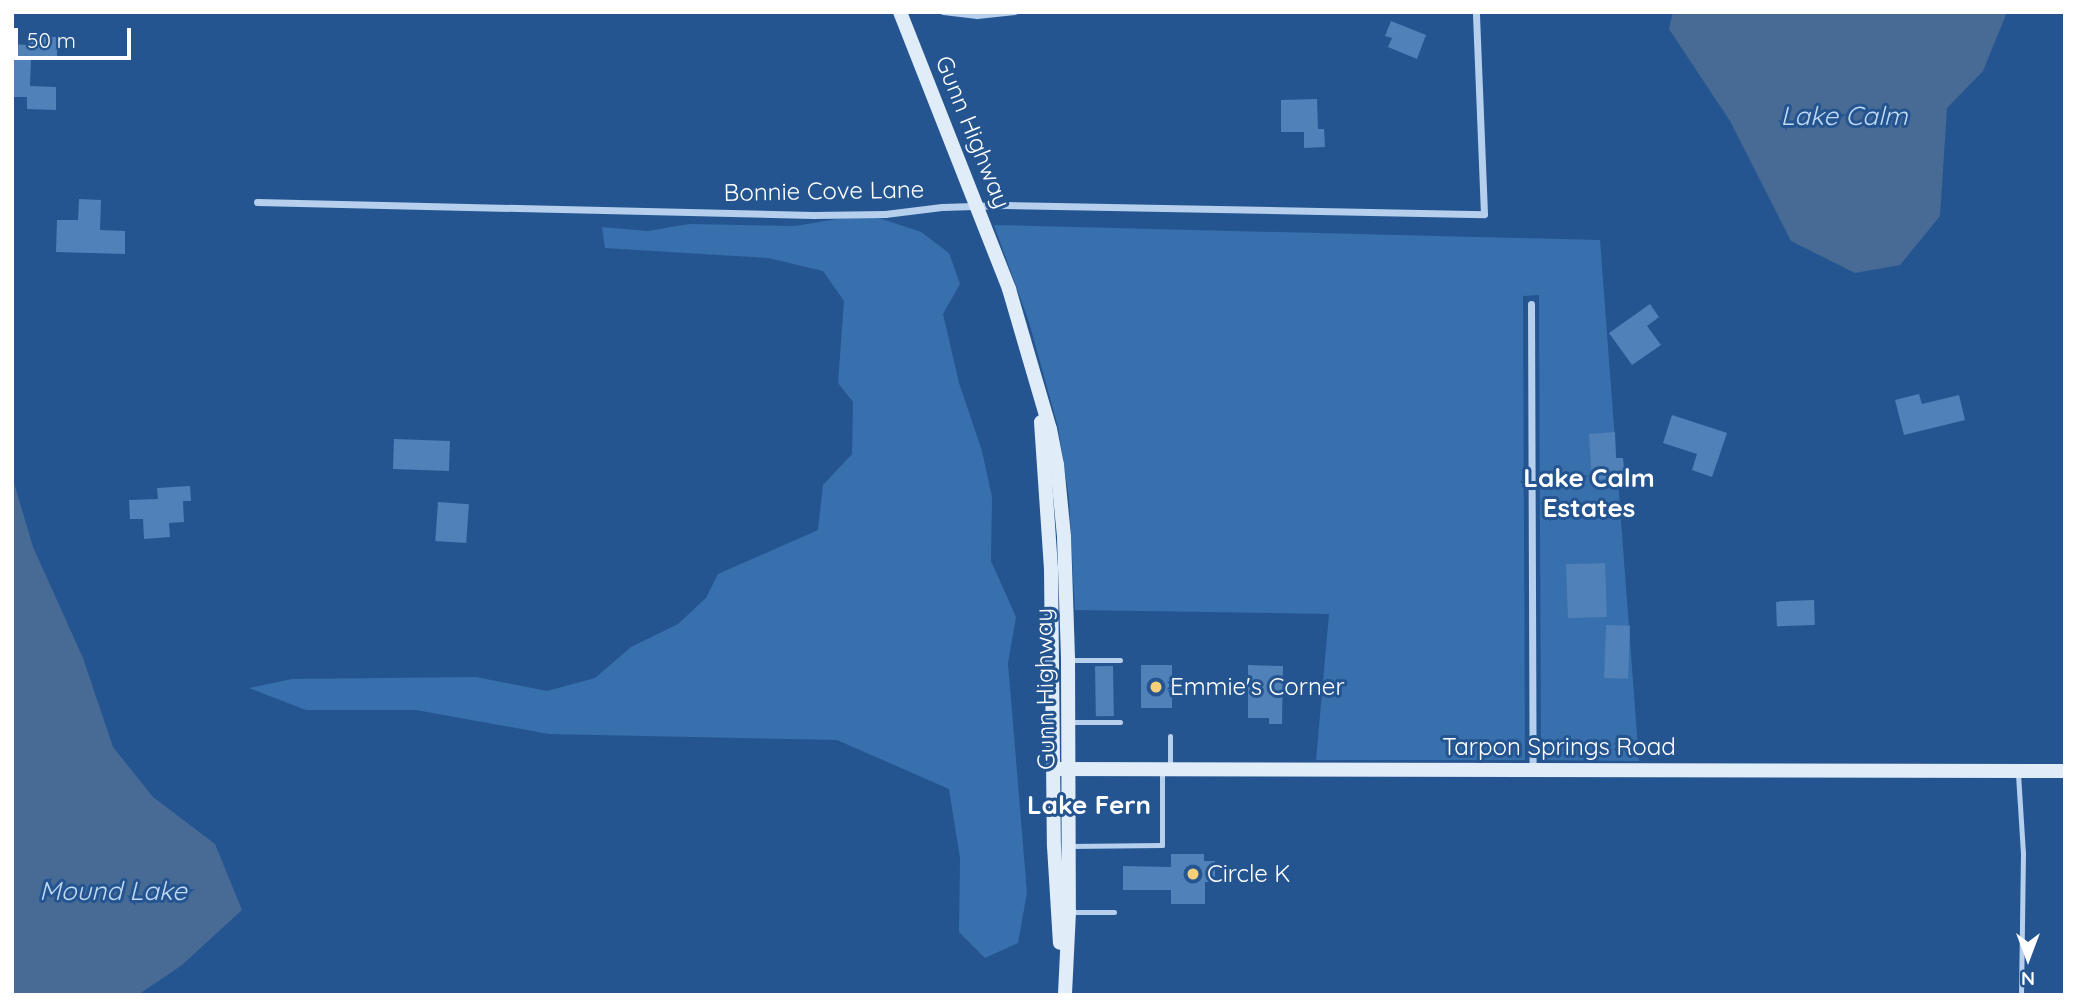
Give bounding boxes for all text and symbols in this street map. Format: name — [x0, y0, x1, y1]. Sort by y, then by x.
scale bar — [18, 14, 135, 58]
text: 50 m — [27, 27, 76, 53]
street label: Gunn Highway — [929, 52, 1017, 212]
water label: Lake Calm — [1780, 100, 1908, 132]
street label: Bonnie Cove Lane — [723, 175, 925, 207]
district label: Lake Calm Estates — [1523, 462, 1655, 524]
street label: Gunn Highway — [1029, 608, 1061, 770]
place label: Emmie's Corner — [1170, 673, 1345, 701]
marker: Emmie's Corner — [1148, 679, 1164, 695]
street label: Tarpon Springs Road — [1442, 733, 1676, 761]
district label: Lake Fern — [1027, 789, 1151, 821]
place label: Circle K — [1207, 860, 1291, 888]
marker: Circle K — [1185, 866, 1201, 882]
water label: Mound Lake — [39, 875, 187, 907]
north arrow — [1993, 923, 2063, 993]
text: N — [2021, 967, 2035, 991]

